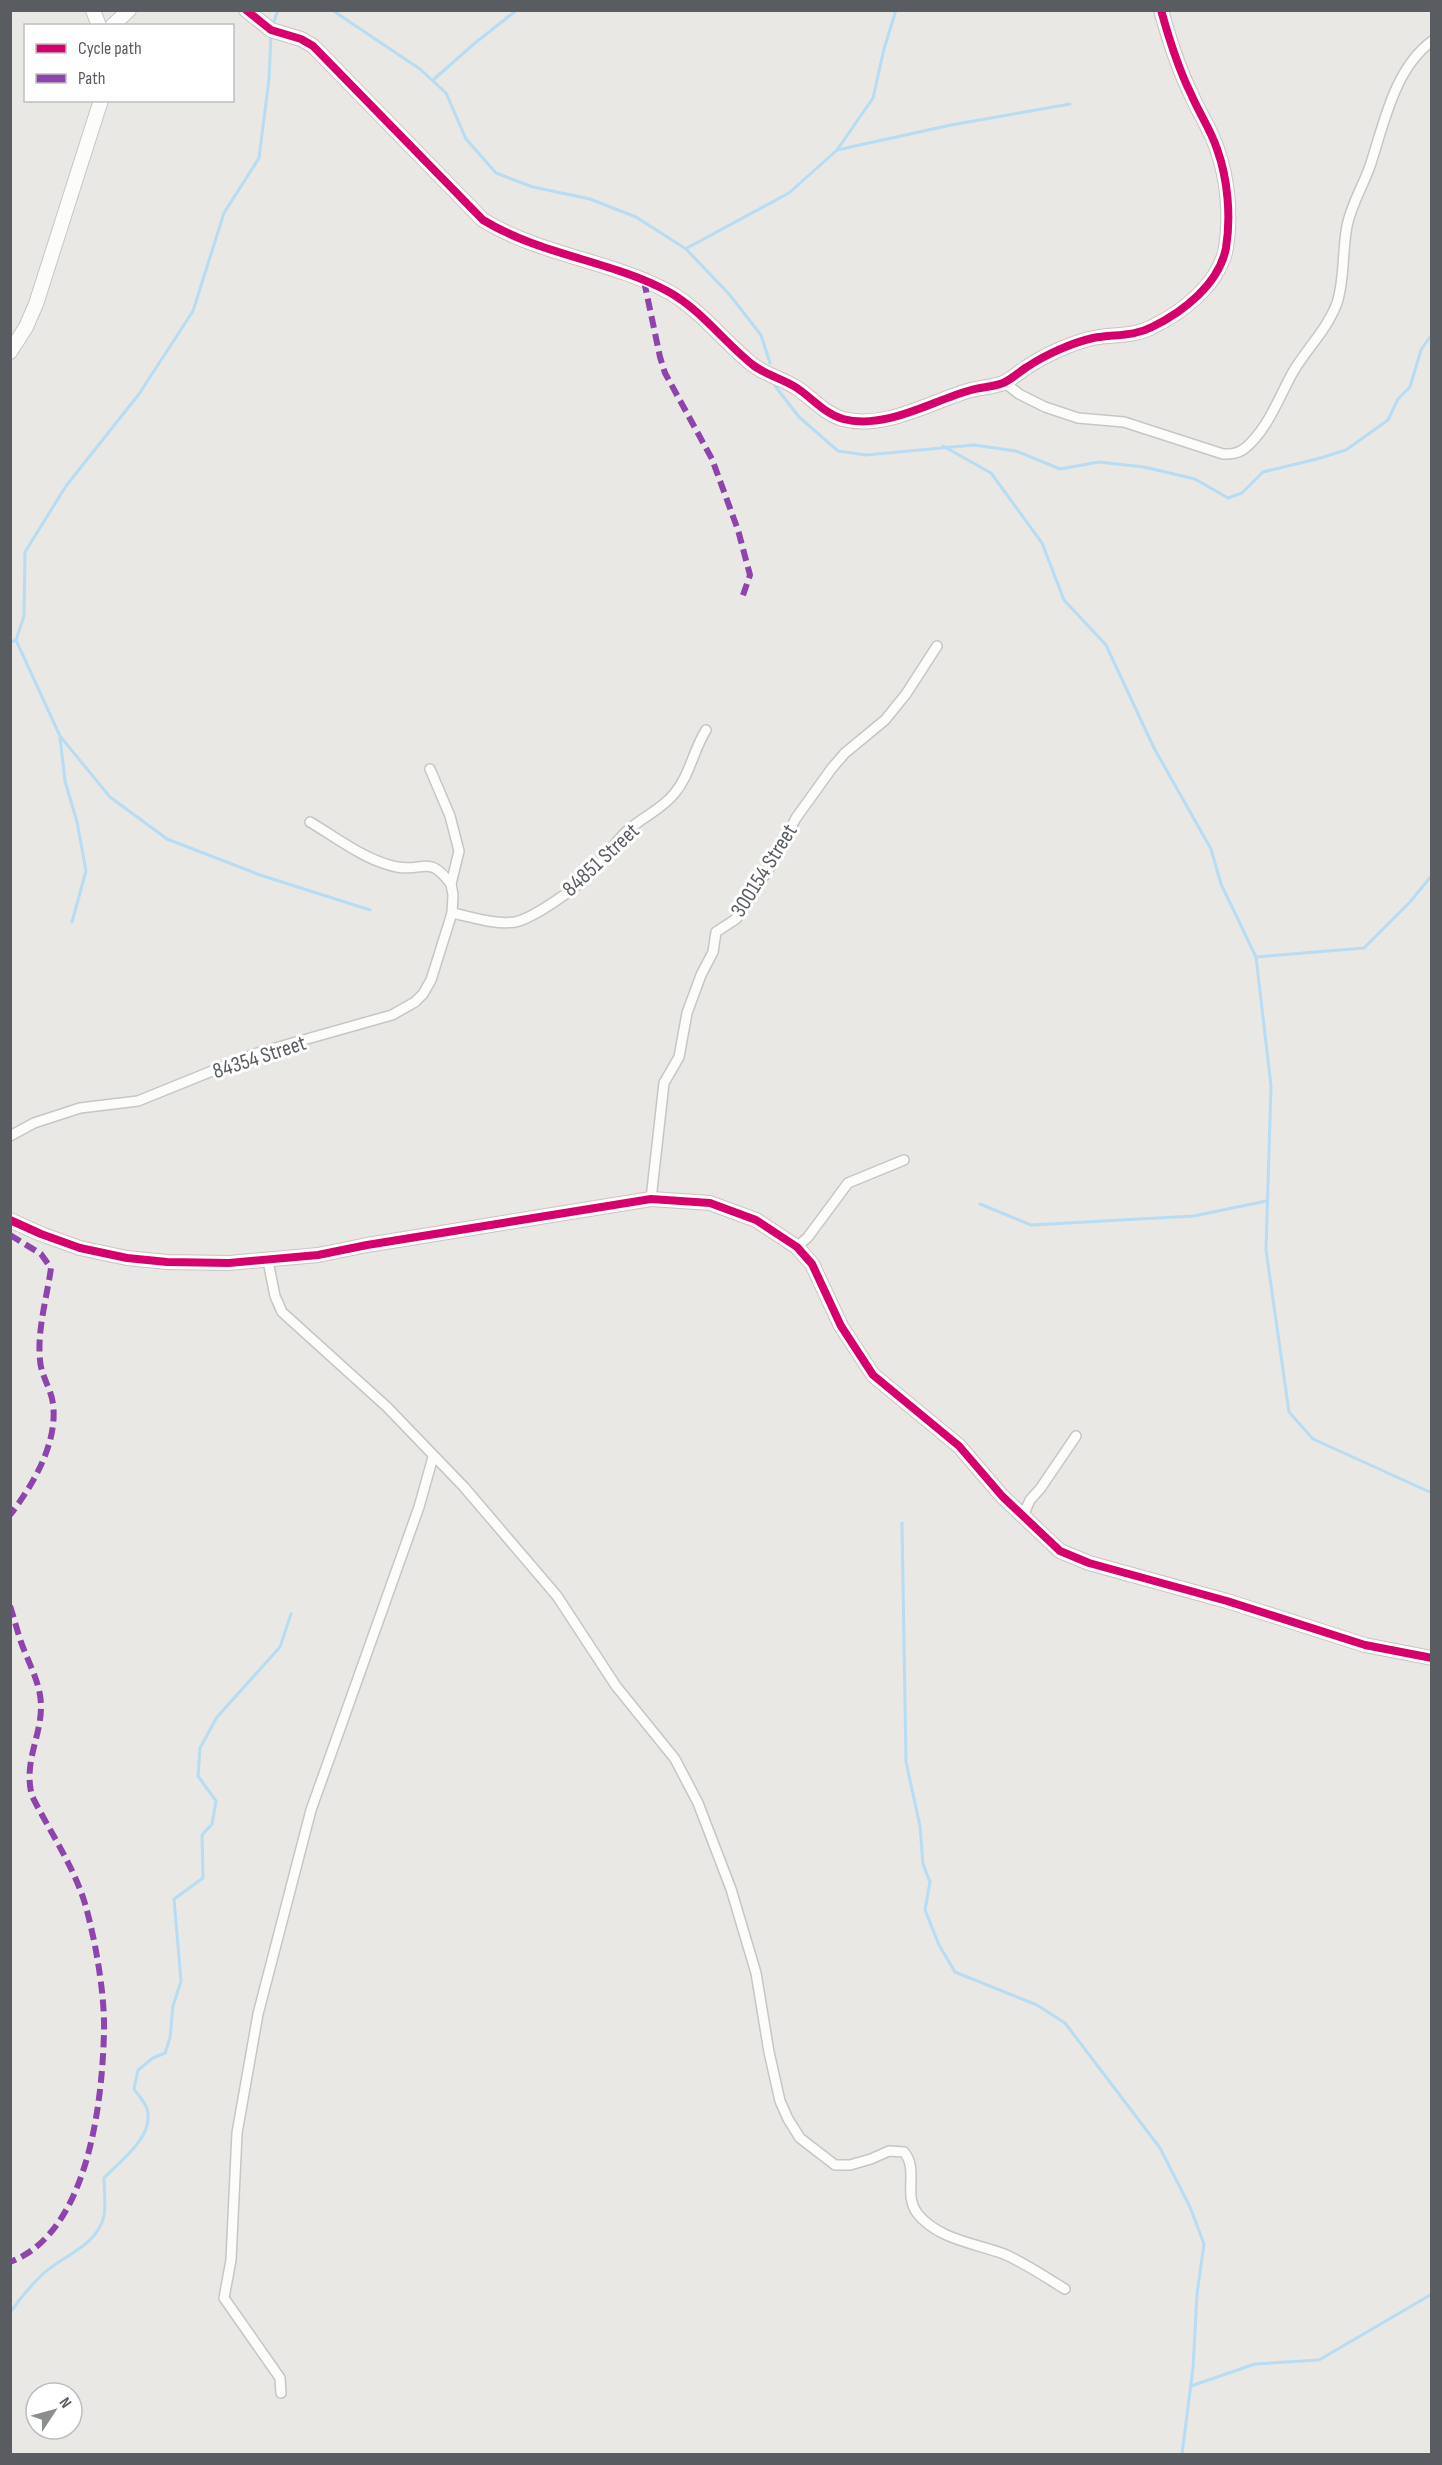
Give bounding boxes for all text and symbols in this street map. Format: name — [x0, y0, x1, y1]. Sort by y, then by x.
legend — [24, 24, 234, 102]
text: Cycle path — [78, 38, 142, 59]
text: Path — [78, 68, 106, 89]
street label: 84851 Street — [557, 817, 645, 903]
street label: 300154 Street — [725, 819, 804, 922]
street label: 84354 Street — [209, 1030, 310, 1085]
north arrow — [24, 2381, 84, 2441]
text: N — [55, 2394, 75, 2412]

